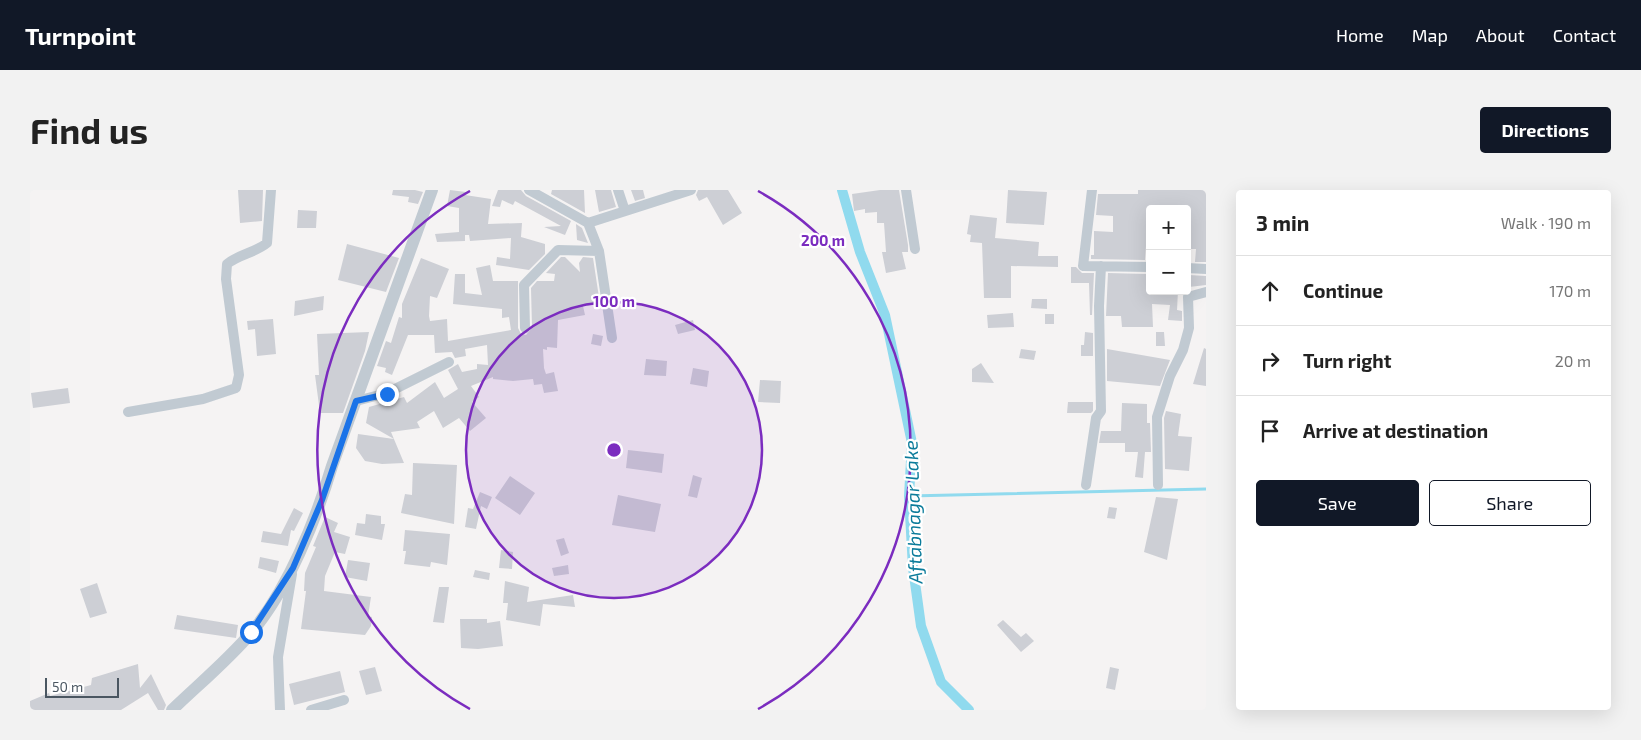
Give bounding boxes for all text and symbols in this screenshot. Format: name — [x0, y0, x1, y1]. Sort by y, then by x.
text: Turnpoint — [25, 21, 136, 50]
text: Home — [1336, 24, 1384, 46]
text: Map — [1412, 24, 1448, 46]
text: About — [1476, 24, 1525, 46]
text: Contact — [1553, 24, 1616, 46]
button: Directions — [1480, 107, 1611, 153]
text: Find us — [30, 109, 148, 151]
map controls — [1146, 205, 1191, 295]
button: + — [1146, 205, 1191, 250]
text: 3 min — [1256, 210, 1309, 235]
text: Walk · 190 m — [1501, 213, 1591, 232]
text: 200 m — [801, 231, 845, 249]
button: − — [1146, 250, 1191, 295]
icon: ahead — [1256, 277, 1284, 305]
text: Continue — [1303, 279, 1383, 302]
text: 170 m — [1549, 281, 1591, 300]
text: 100 m — [593, 292, 635, 310]
icon: right — [1256, 347, 1284, 375]
text: Turn right — [1303, 349, 1391, 372]
text: 20 m — [1555, 351, 1591, 370]
route end — [376, 383, 399, 406]
icon: arrive — [1256, 417, 1284, 445]
text: Arrive at destination — [1303, 419, 1488, 442]
water label: Aftabnagar Lake — [899, 440, 927, 585]
centre of rings — [605, 441, 623, 459]
button: Save — [1256, 480, 1419, 526]
button: Share — [1429, 480, 1591, 526]
route start — [240, 621, 263, 644]
scale bar — [45, 675, 119, 698]
text: 50 m — [52, 678, 83, 695]

